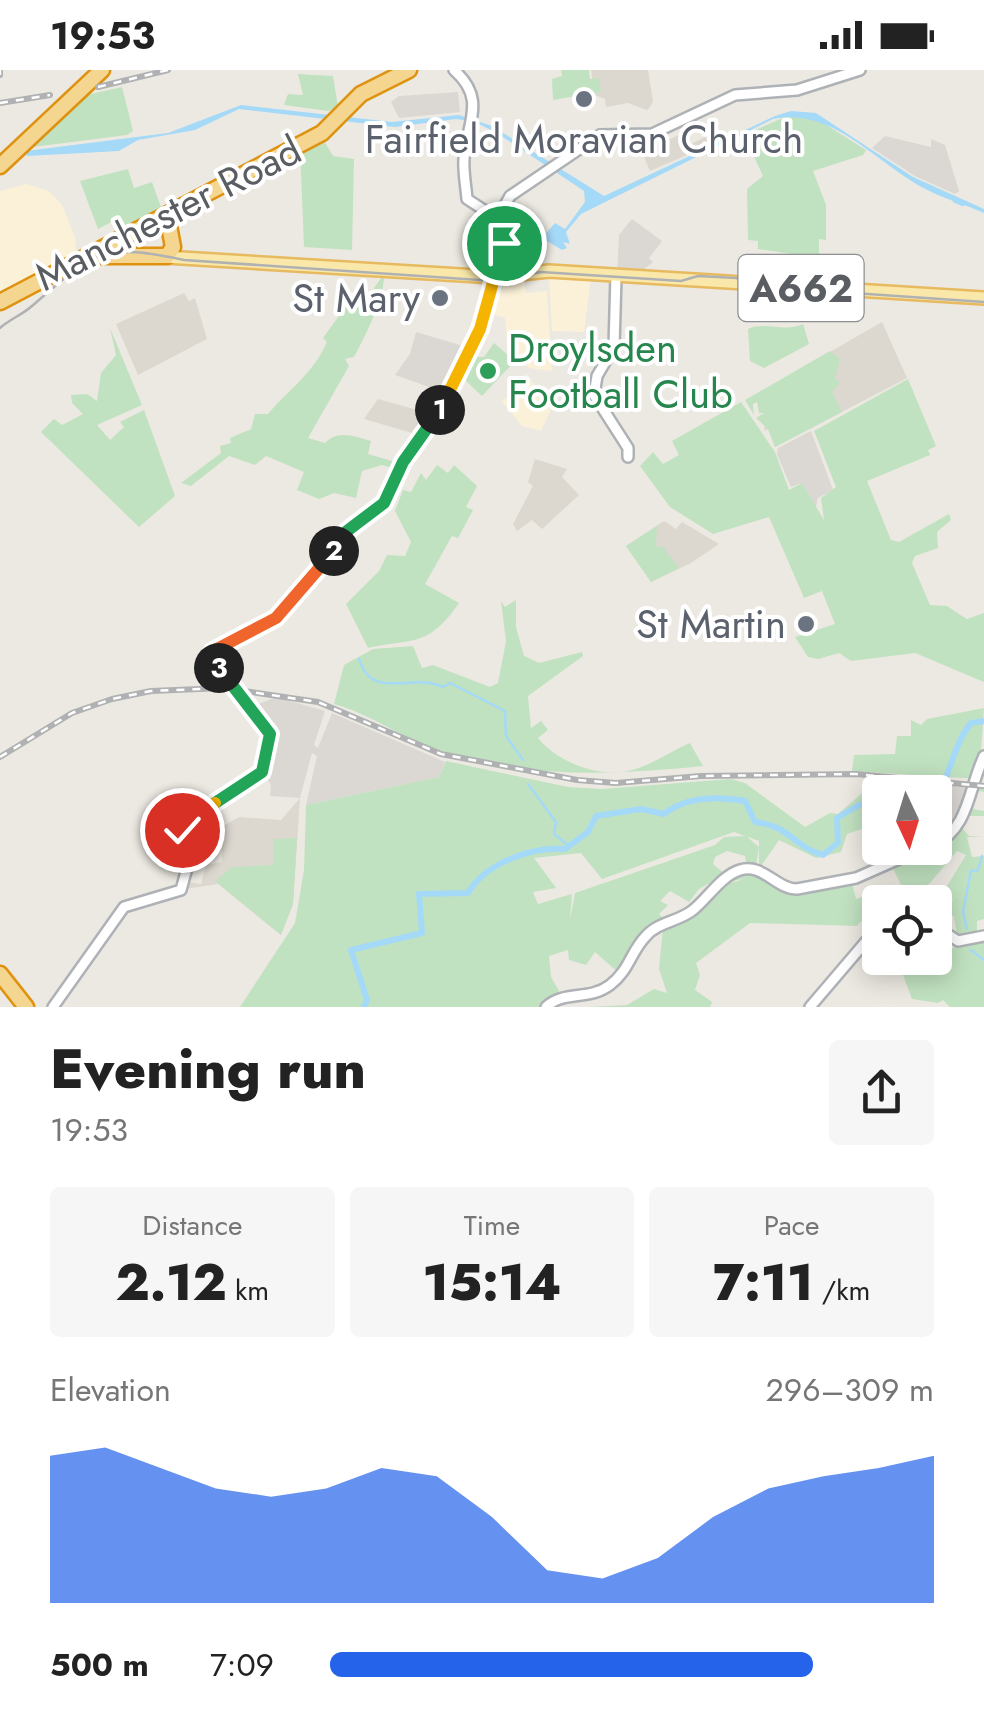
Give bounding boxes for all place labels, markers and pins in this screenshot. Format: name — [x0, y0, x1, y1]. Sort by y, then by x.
marker: Fairfield Moravian Church — [573, 88, 595, 110]
place label: Fairfield Moravian Church — [365, 110, 803, 168]
pin — [462, 201, 547, 286]
place label: St Mary — [292, 269, 420, 327]
marker: St Mary — [429, 287, 451, 309]
place label: Droylsden Football Club — [508, 319, 733, 423]
marker: Droylsden Football Club — [477, 360, 499, 382]
pin: 1 — [415, 385, 465, 435]
pin: 2 — [309, 526, 359, 576]
place label: St Martin — [636, 595, 786, 653]
marker: St Martin — [795, 613, 817, 635]
pin: 3 — [194, 643, 244, 693]
pin — [140, 788, 225, 873]

